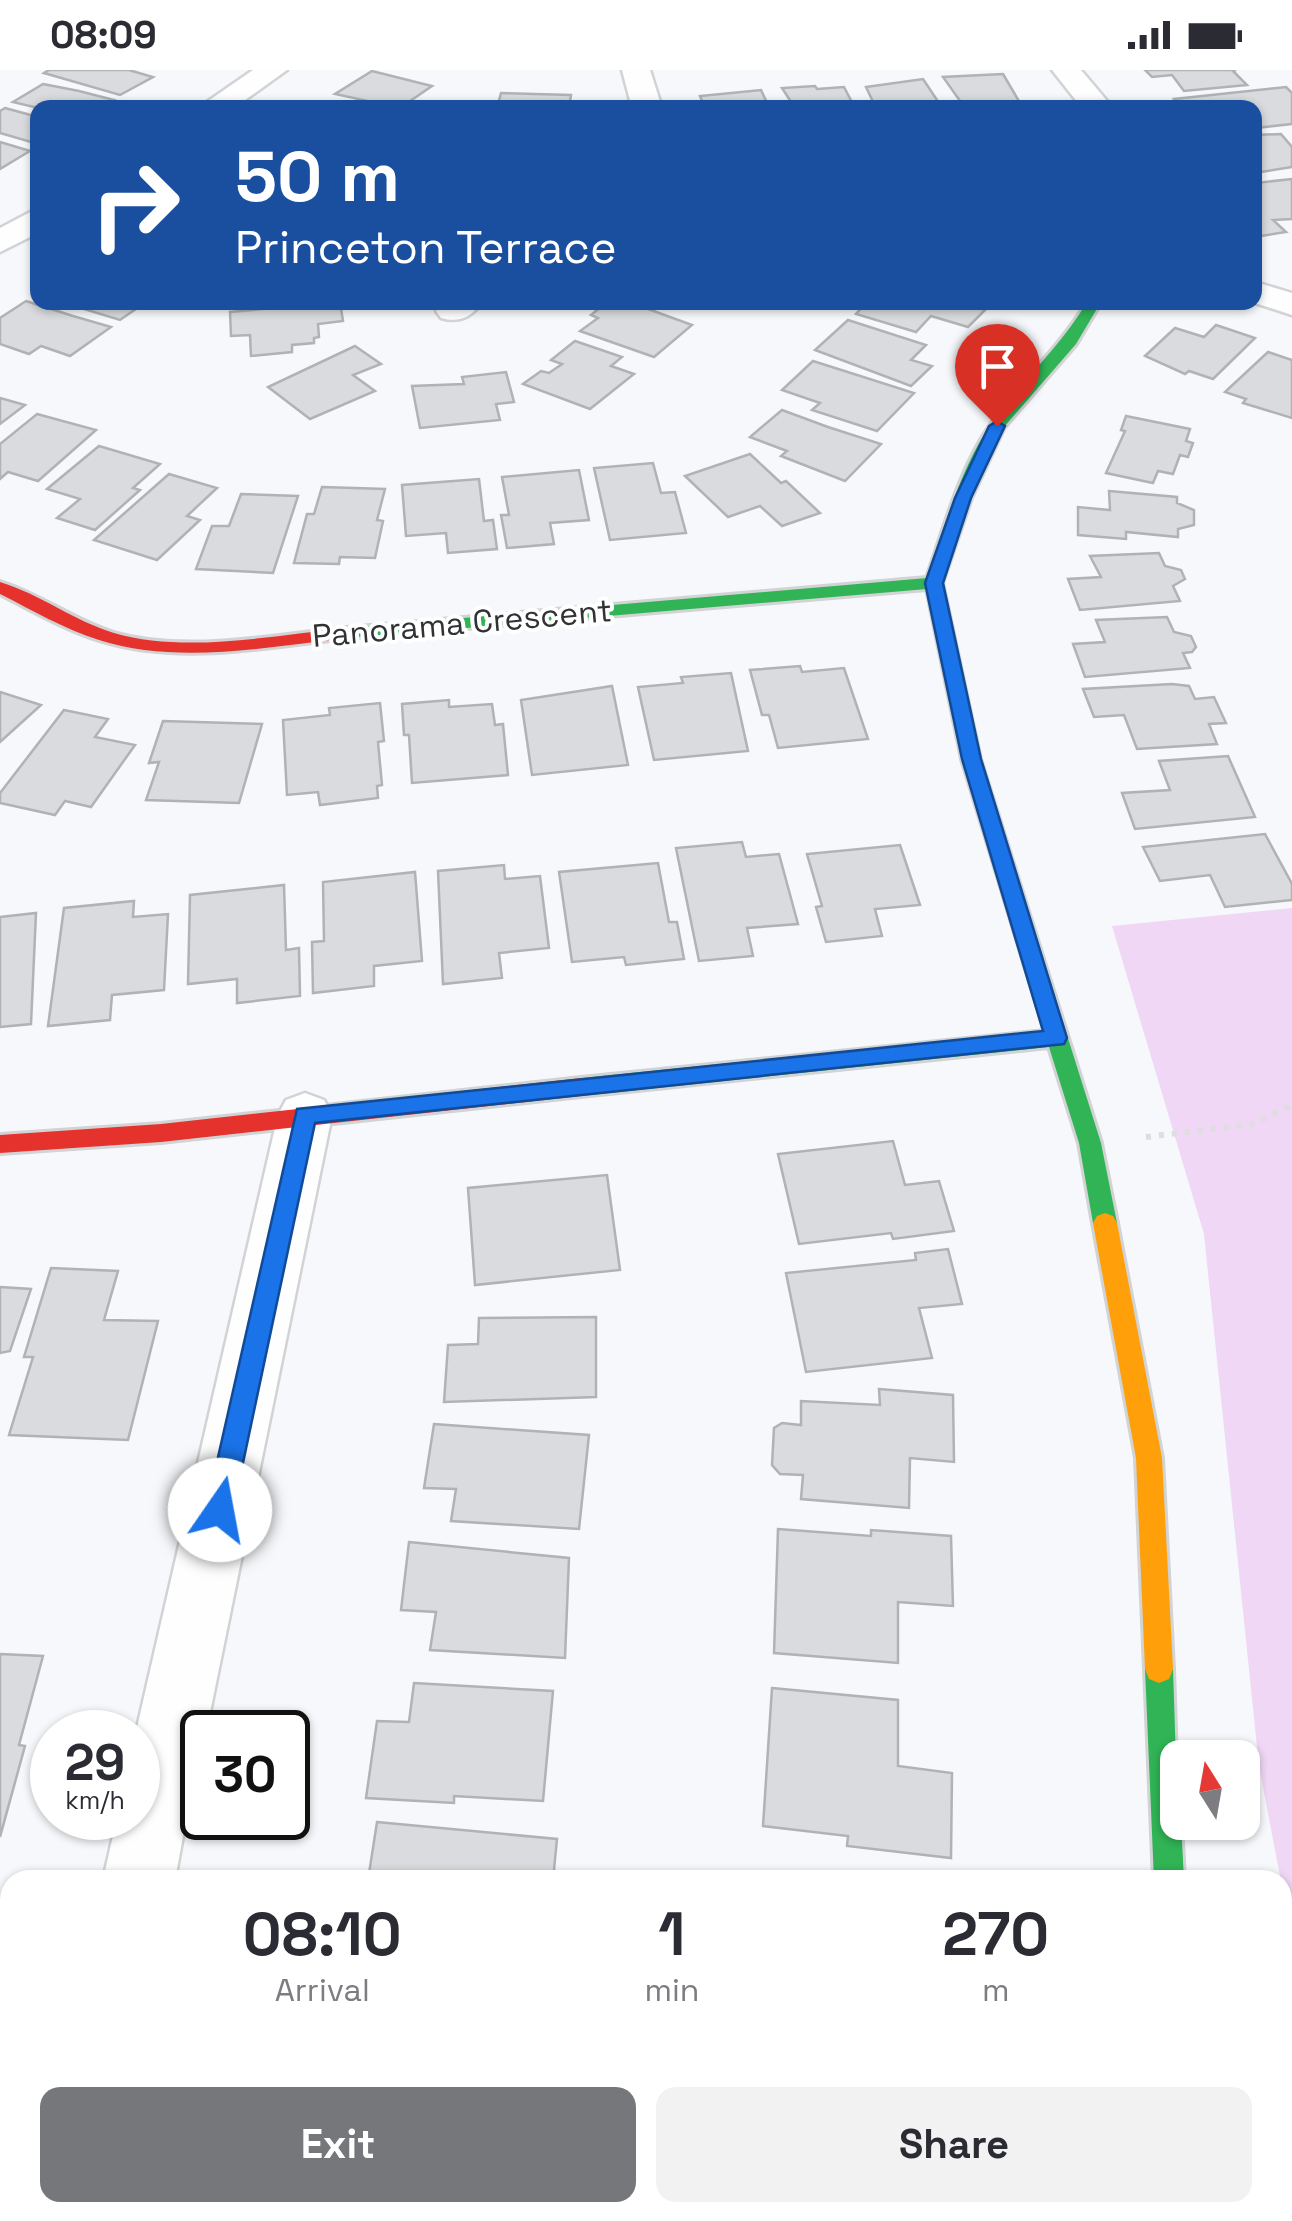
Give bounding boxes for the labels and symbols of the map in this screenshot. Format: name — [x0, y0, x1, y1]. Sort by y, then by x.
pin — [955, 324, 1040, 427]
street label: Panorama Crescent — [311, 590, 613, 656]
position arrow — [168, 1458, 272, 1562]
speed limit sign: 30 — [180, 1710, 310, 1840]
north arrow — [1160, 1740, 1260, 1840]

